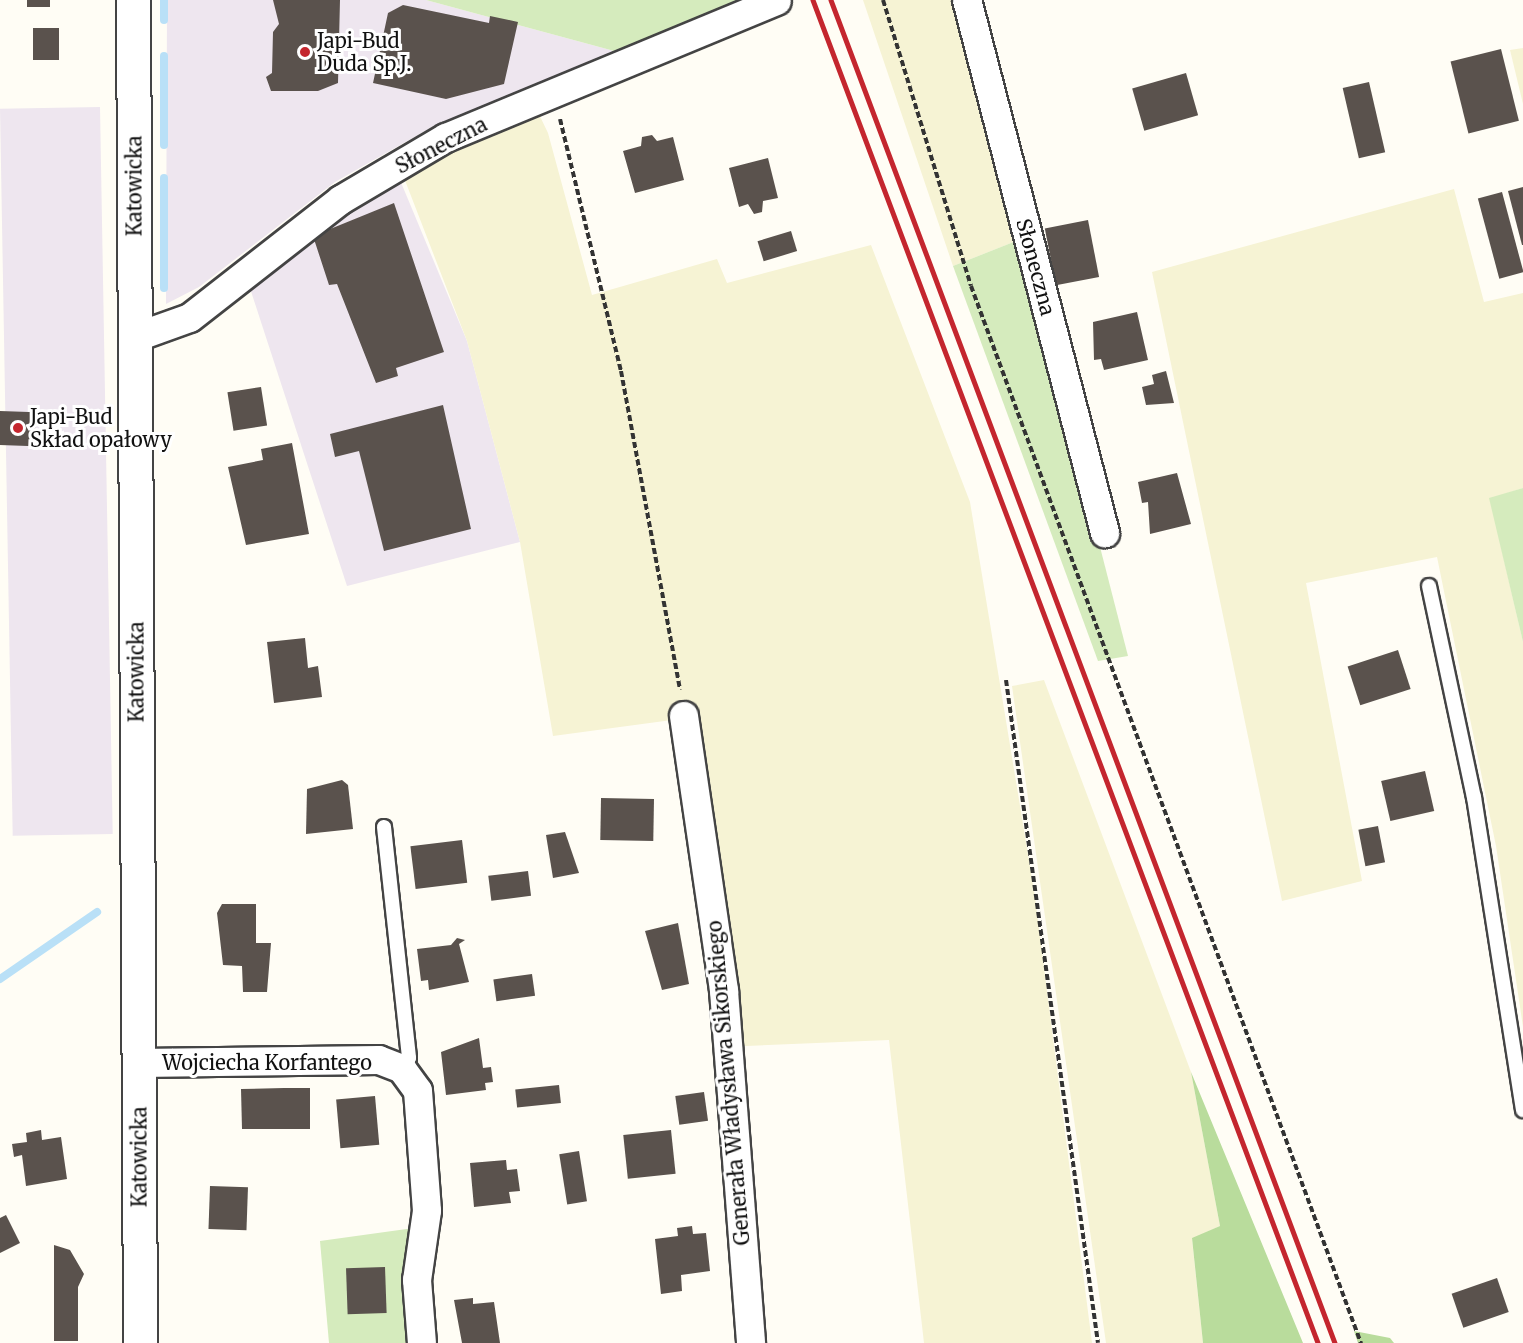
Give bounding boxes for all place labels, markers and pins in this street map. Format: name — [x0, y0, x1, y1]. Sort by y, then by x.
place label: Japi-Bud Duda Sp.J. — [317, 28, 411, 75]
marker: Japi-Bud Duda Sp.J. — [298, 45, 312, 59]
place label: Japi-Bud Skład opałowy — [30, 404, 172, 451]
marker: Japi-Bud Skład opałowy — [11, 421, 25, 435]

